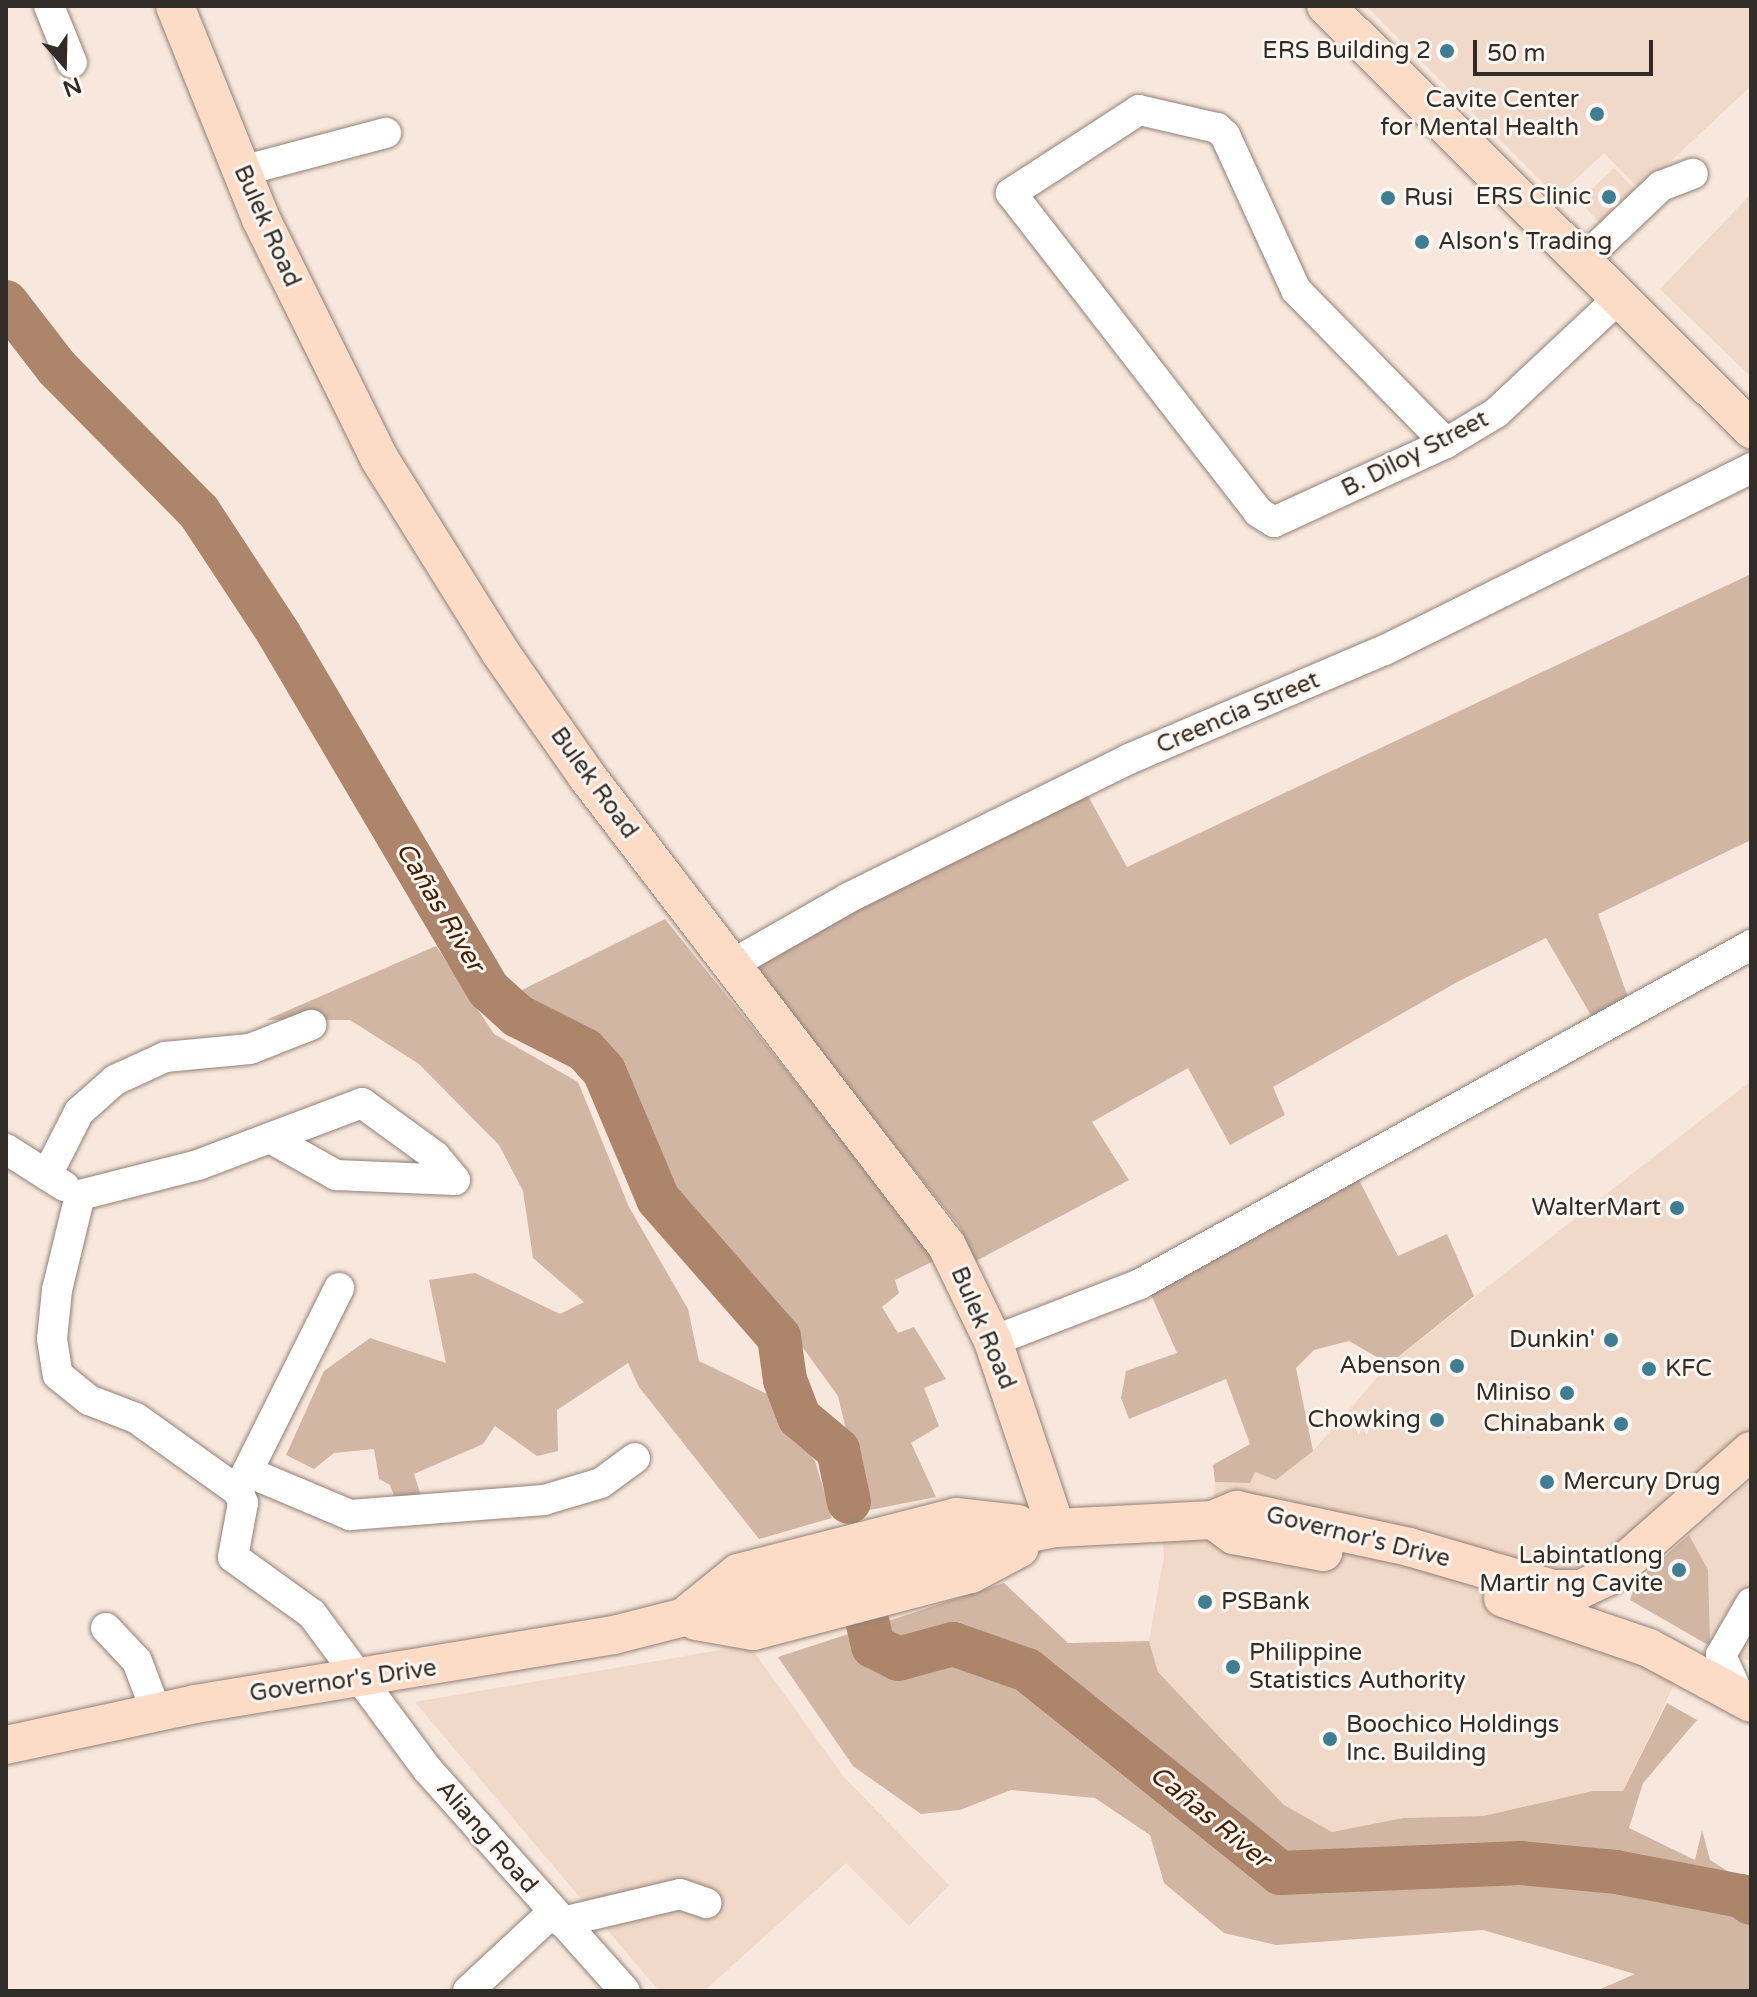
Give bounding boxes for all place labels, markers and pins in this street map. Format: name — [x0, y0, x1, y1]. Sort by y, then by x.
place label: ERS Building 2 — [1262, 37, 1431, 65]
marker: ERS Building 2 — [1438, 42, 1456, 60]
place label: Cavite Center for Mental Health — [1380, 86, 1579, 142]
marker: Cavite Center for Mental Health — [1586, 103, 1608, 125]
place label: ERS Clinic — [1476, 183, 1591, 211]
place label: Rusi — [1404, 184, 1453, 212]
marker: ERS Clinic — [1598, 186, 1620, 208]
marker: Rusi — [1379, 189, 1397, 207]
place label: Alson's Trading — [1438, 228, 1612, 256]
marker: Alson's Trading — [1413, 233, 1431, 251]
place label: WalterMart — [1531, 1194, 1661, 1222]
marker: WalterMart — [1668, 1199, 1686, 1217]
place label: Dunkin' — [1509, 1326, 1595, 1354]
marker: Dunkin' — [1602, 1331, 1620, 1349]
place label: Abenson — [1339, 1352, 1441, 1380]
place label: KFC — [1665, 1355, 1712, 1383]
marker: Abenson — [1448, 1357, 1466, 1375]
marker: KFC — [1640, 1360, 1658, 1378]
place label: Miniso — [1475, 1379, 1551, 1407]
marker: Miniso — [1558, 1384, 1576, 1402]
place label: Chowking — [1307, 1406, 1421, 1434]
place label: Chinabank — [1483, 1410, 1605, 1438]
marker: Chowking — [1428, 1411, 1446, 1429]
marker: Chinabank — [1612, 1415, 1630, 1433]
place label: Mercury Drug — [1563, 1468, 1721, 1496]
marker: Mercury Drug — [1538, 1473, 1556, 1491]
place label: Labintatlong Martir ng Cavite — [1479, 1542, 1663, 1598]
marker: Labintatlong Martir ng Cavite — [1670, 1561, 1688, 1579]
place label: PSBank — [1221, 1588, 1310, 1616]
marker: PSBank — [1196, 1593, 1214, 1611]
place label: Philippine Statistics Authority — [1249, 1639, 1466, 1695]
marker: Philippine Statistics Authority — [1224, 1658, 1242, 1676]
place label: Boochico Holdings Inc. Building — [1346, 1711, 1559, 1767]
marker: Boochico Holdings Inc. Building — [1321, 1730, 1339, 1748]

